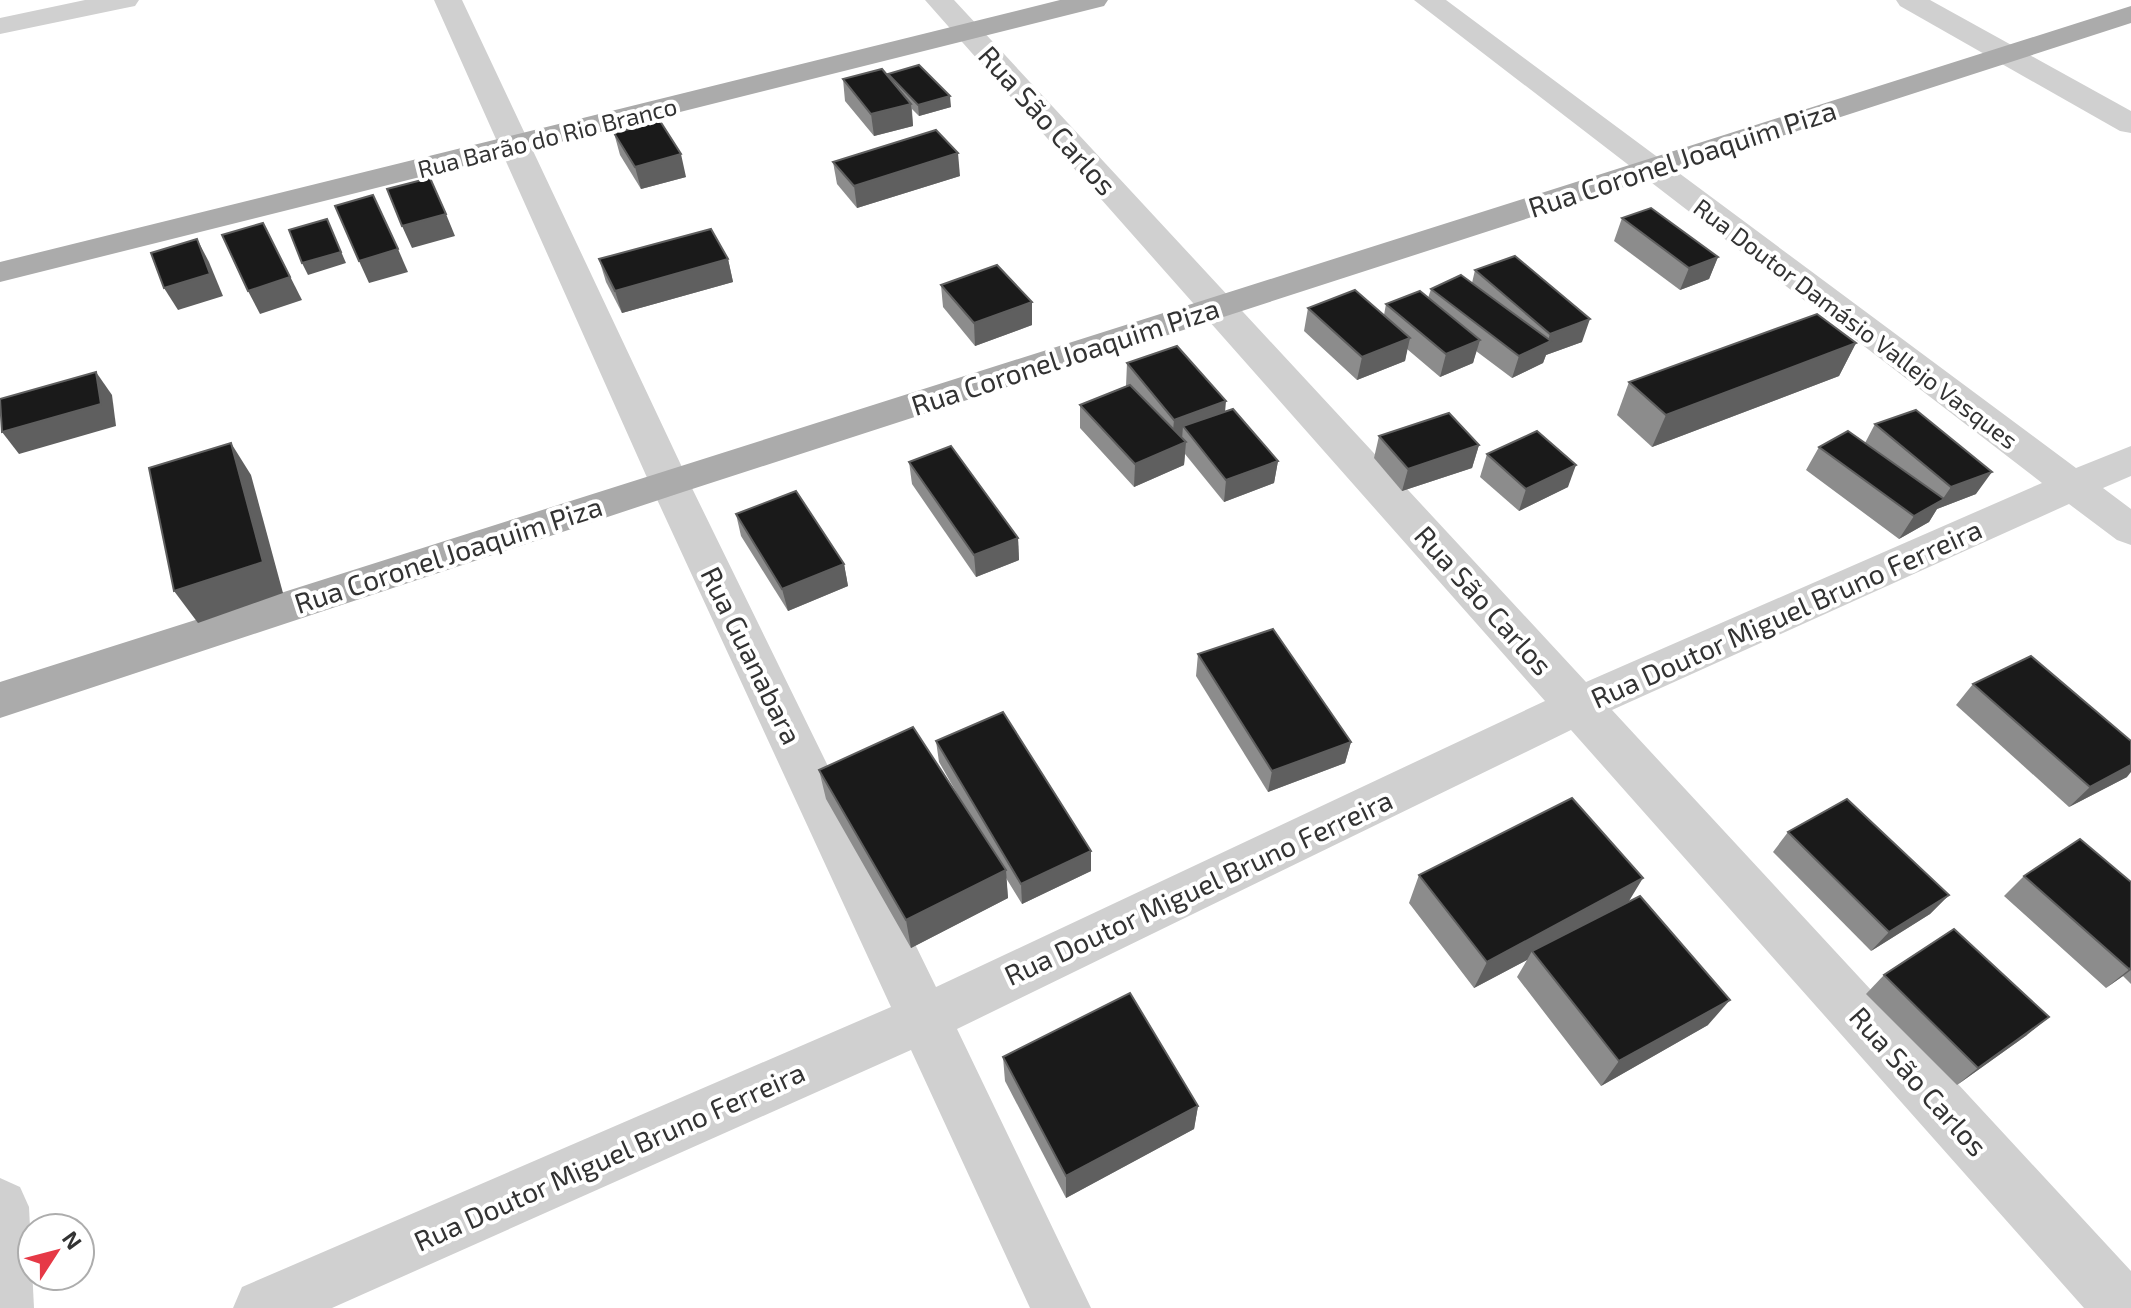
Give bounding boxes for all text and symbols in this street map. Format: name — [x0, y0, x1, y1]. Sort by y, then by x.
street label: Rua São Carlos — [972, 38, 1124, 202]
street label: Rua Barão do Rio Branco — [414, 91, 680, 183]
street label: Rua Coronel Joaquim Piza — [1524, 92, 1840, 224]
street label: Rua Doutor Damásio Vallejo Vasques — [1688, 192, 2024, 454]
street label: Rua Coronel Joaquim Piza — [907, 290, 1223, 422]
street label: Rua Coronel Joaquim Piza — [290, 488, 606, 620]
street label: Rua Doutor Miguel Bruno Ferreira — [1585, 511, 1987, 715]
street label: Rua São Carlos — [1408, 518, 1560, 682]
street label: Rua Guanabara — [694, 561, 810, 749]
street label: Rua Doutor Miguel Bruno Ferreira — [999, 782, 1397, 992]
street label: Rua São Carlos — [1843, 999, 1995, 1163]
street label: Rua Doutor Miguel Bruno Ferreira — [408, 1054, 810, 1258]
north arrow — [16, 1212, 96, 1292]
text: N — [58, 1226, 88, 1254]

